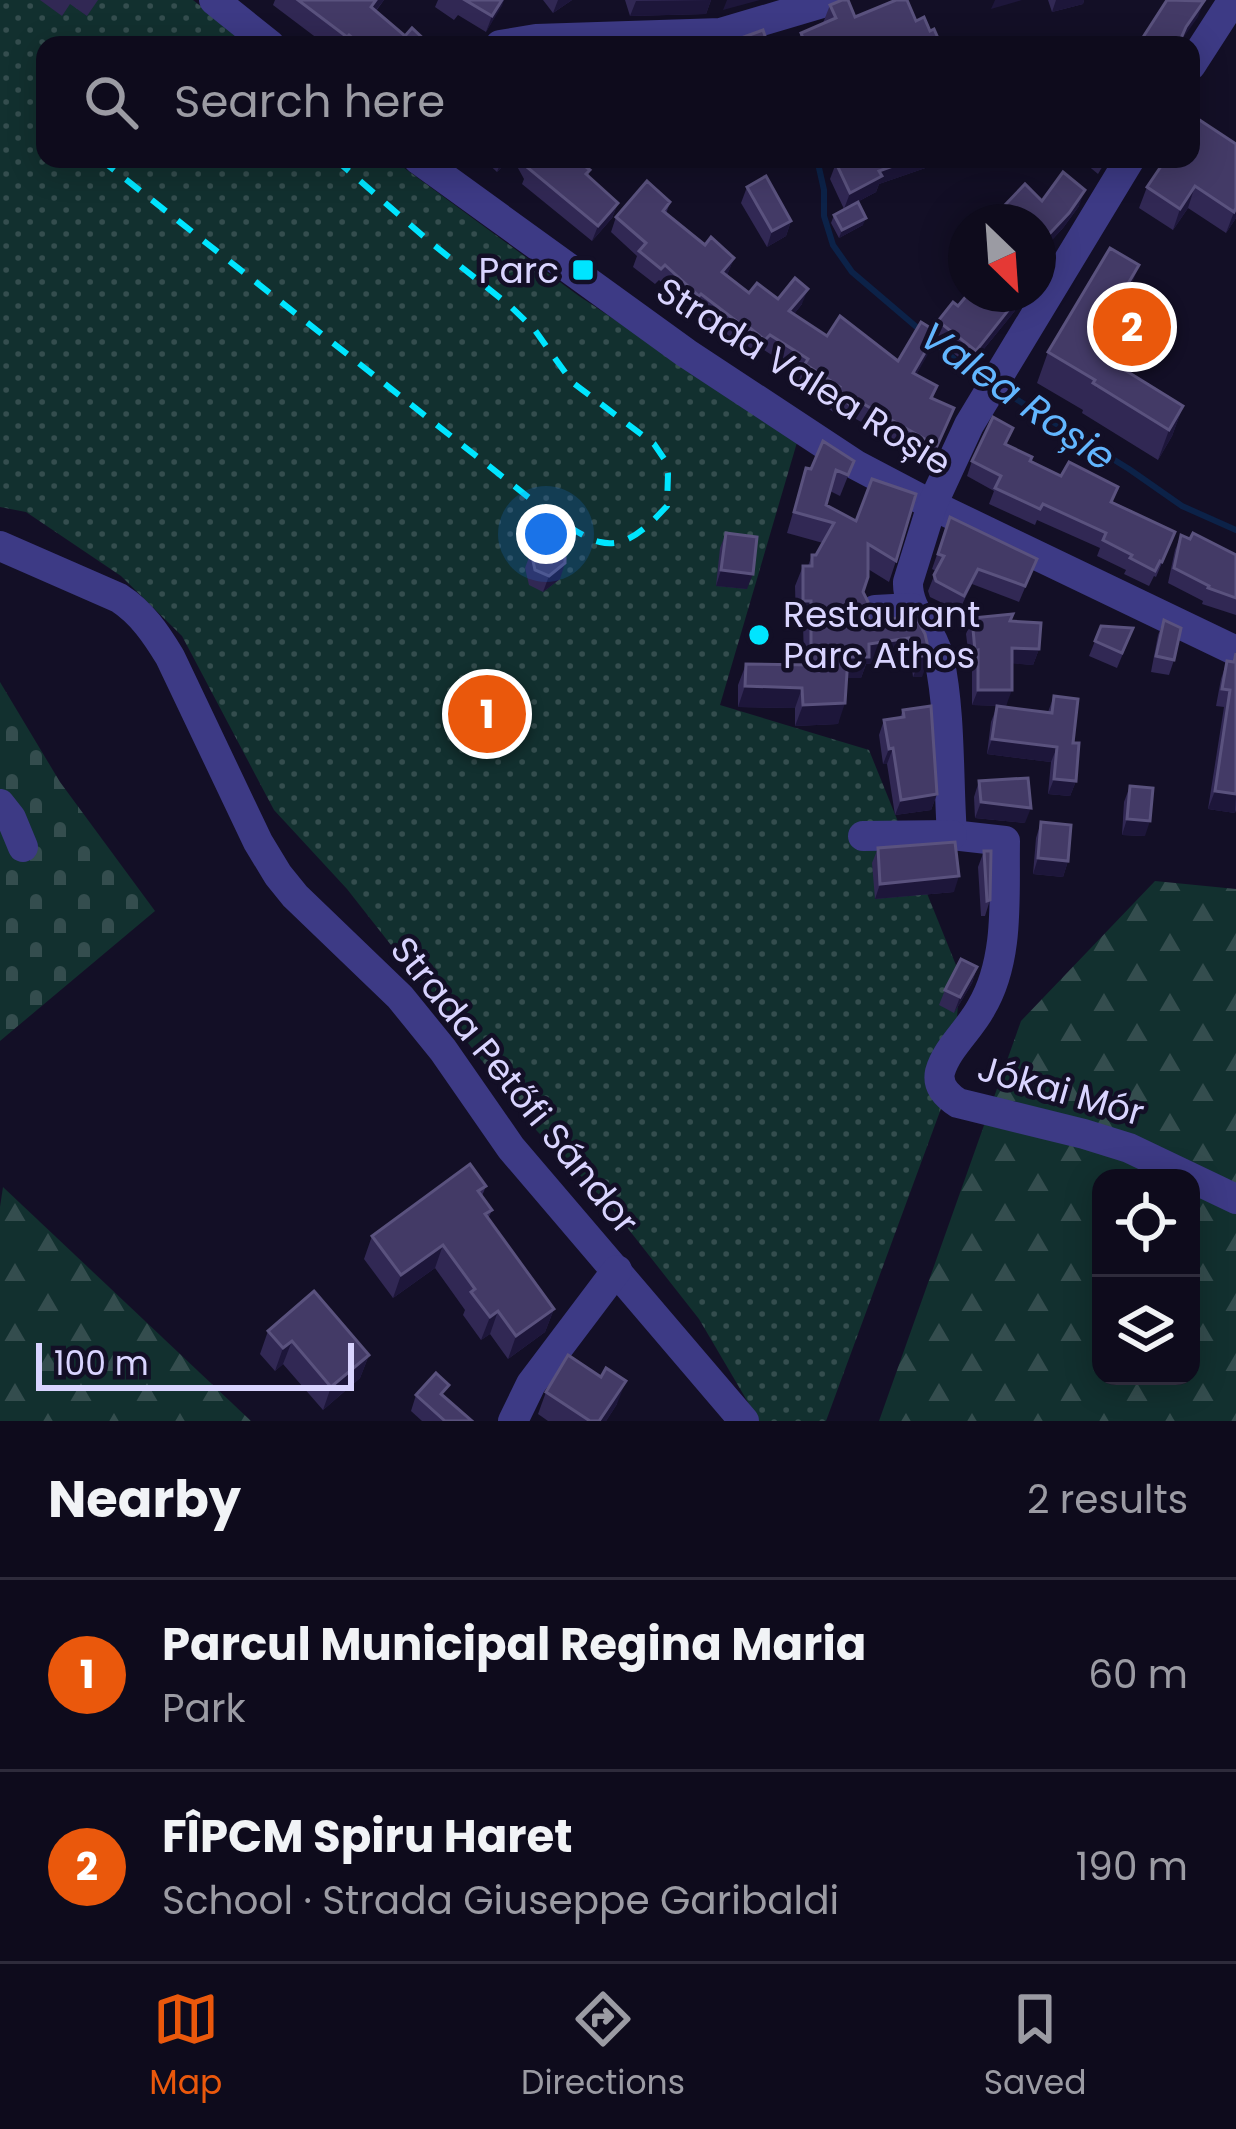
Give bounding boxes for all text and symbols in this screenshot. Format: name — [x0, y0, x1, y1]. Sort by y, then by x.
search box — [36, 36, 1200, 168]
icon: search — [78, 69, 144, 135]
text: Search here — [174, 70, 445, 133]
north arrow — [948, 204, 1056, 312]
place label: Parc — [479, 245, 559, 296]
marker: Parc — [570, 257, 596, 283]
street label: Strada Valea Roșie — [646, 265, 961, 488]
pin: 2 — [1093, 282, 1171, 372]
water label: Valea Roșie — [909, 309, 1127, 484]
your location — [516, 504, 576, 564]
place label: Restaurant Parc Athos — [783, 589, 980, 681]
marker: Restaurant Parc Athos — [746, 622, 772, 648]
pin: 1 — [448, 669, 526, 759]
street label: Strada Petőfi Sándor — [379, 926, 651, 1245]
street label: Jókai Mór — [972, 1042, 1150, 1139]
map controls — [1092, 1169, 1200, 1385]
button: locate — [1092, 1169, 1200, 1277]
button: layers — [1092, 1277, 1200, 1385]
scale bar — [36, 1337, 354, 1390]
text: 100 m — [54, 1340, 149, 1387]
text: Nearby — [48, 1463, 241, 1535]
text: 2 results — [1027, 1472, 1188, 1527]
text: Parcul Municipal Regina Maria — [162, 1613, 866, 1676]
text: 1 — [80, 1647, 94, 1702]
text: 60 m — [1088, 1647, 1188, 1702]
text: Park — [162, 1681, 246, 1736]
text: FÎPCM Spiru Haret — [162, 1805, 572, 1868]
text: 2 — [76, 1839, 98, 1894]
text: 190 m — [1076, 1839, 1188, 1894]
text: School · Strada Giuseppe Garibaldi — [162, 1873, 839, 1928]
tab: Map — [149, 1986, 222, 2108]
tab: Directions — [521, 1986, 685, 2108]
tab: Saved — [984, 1986, 1087, 2108]

